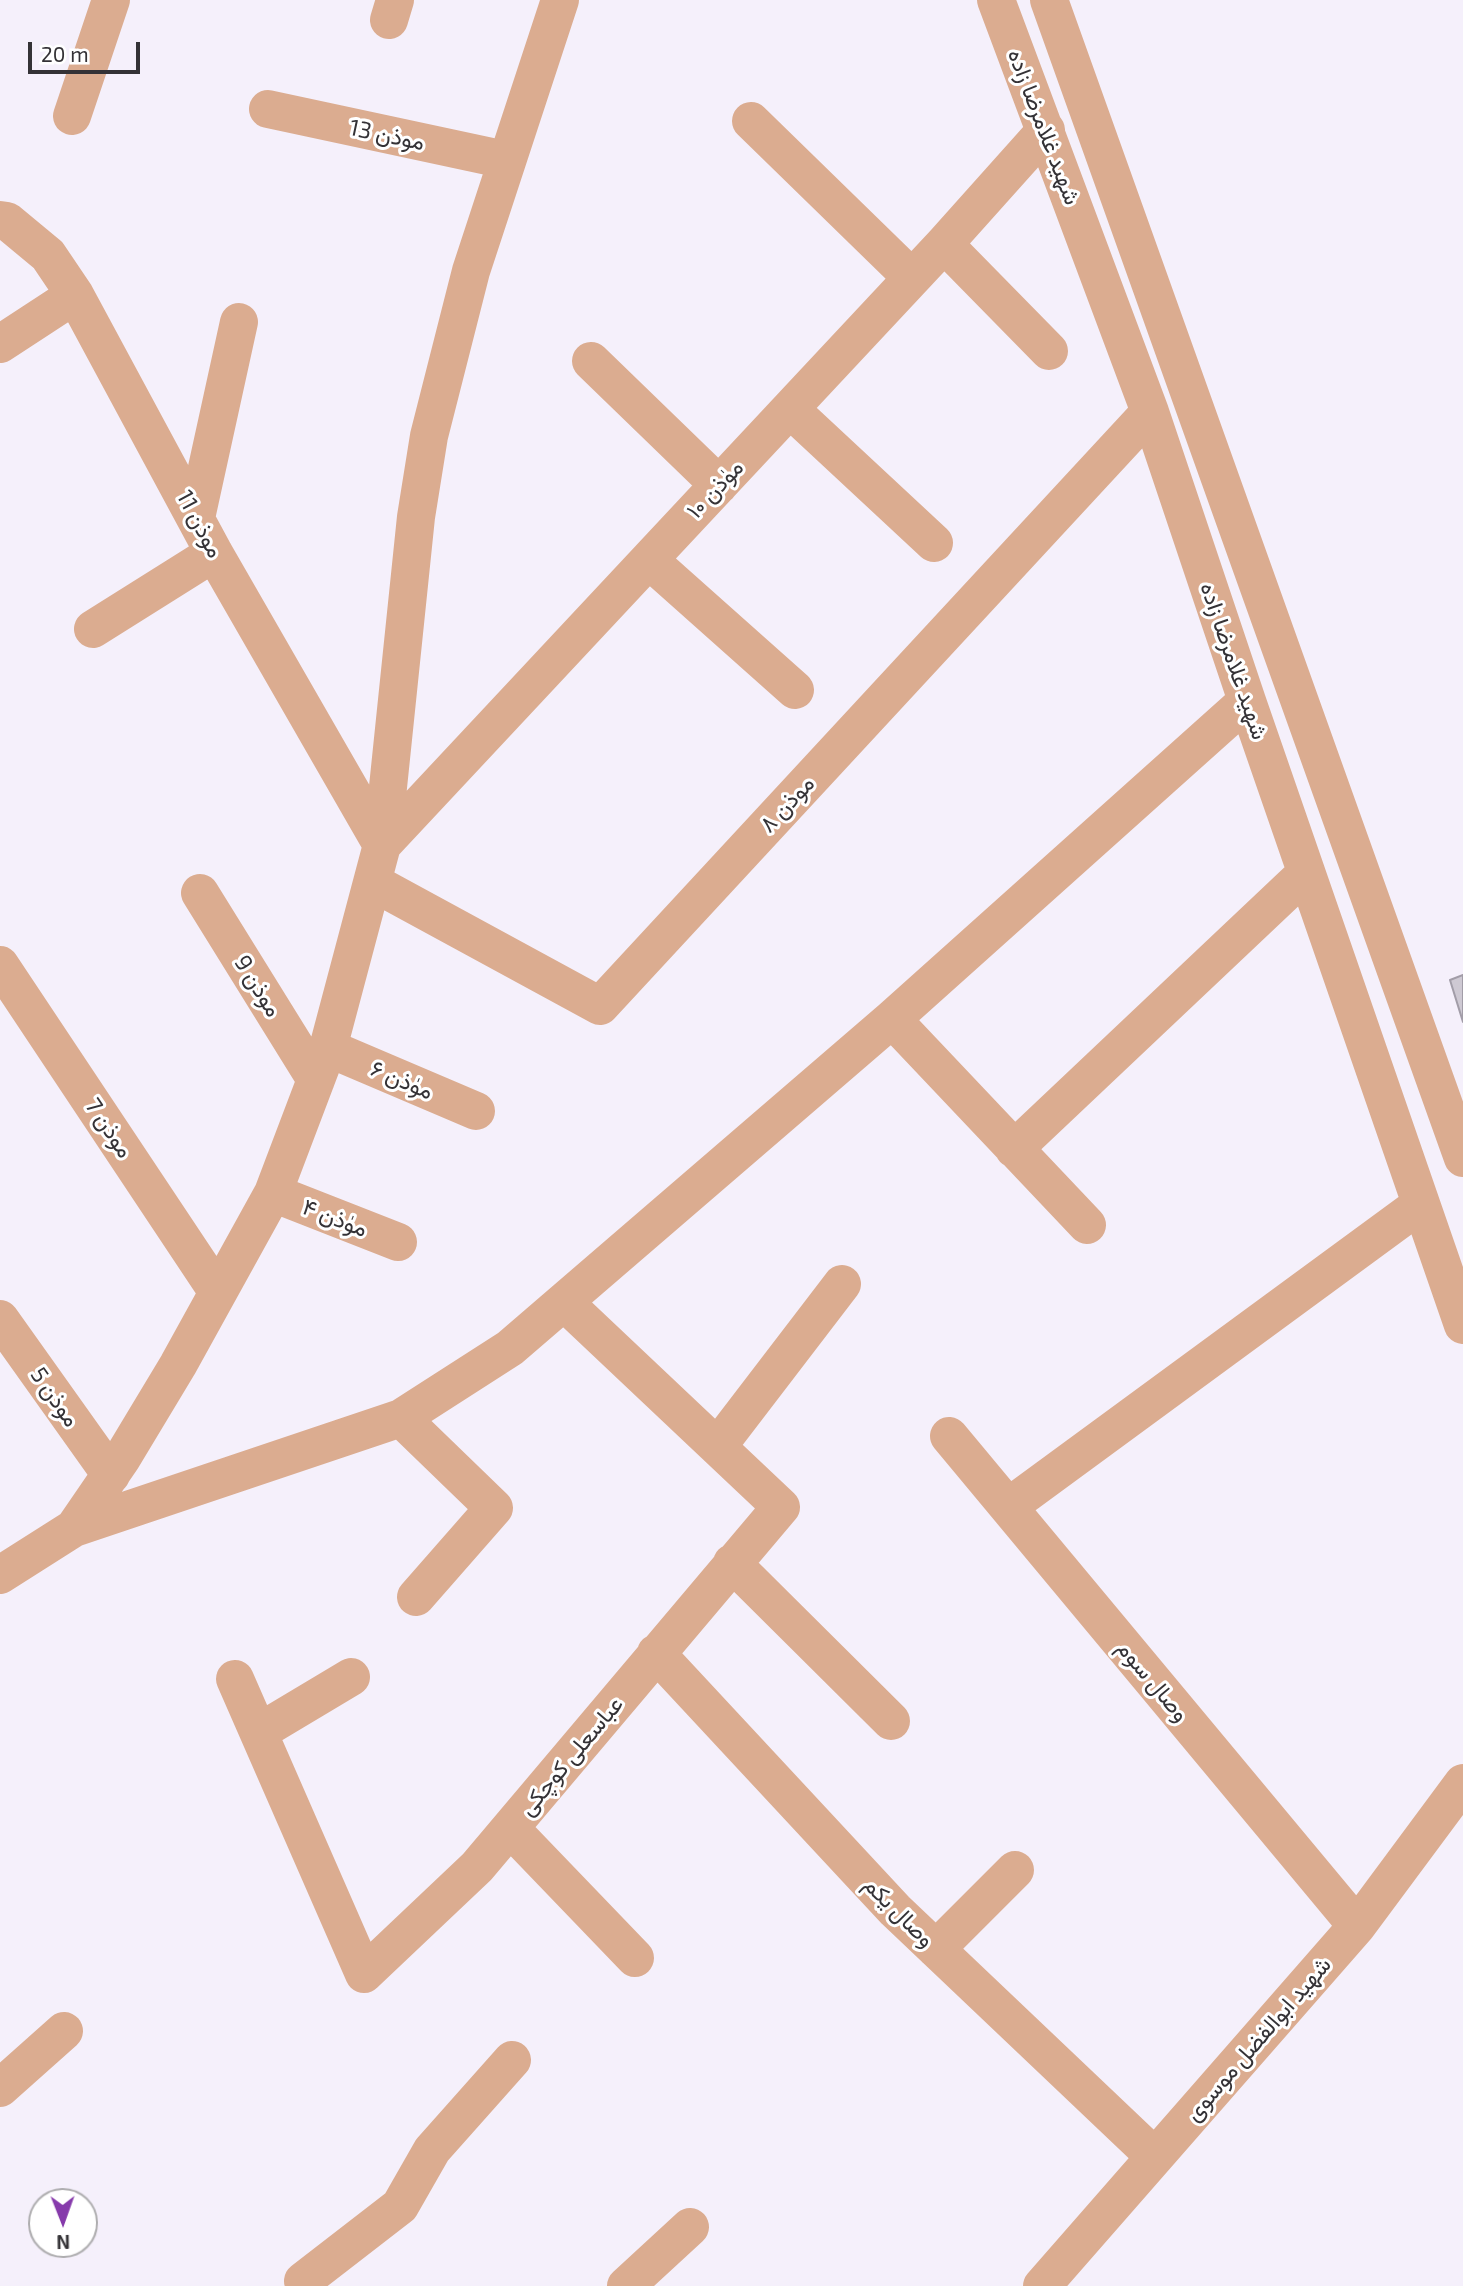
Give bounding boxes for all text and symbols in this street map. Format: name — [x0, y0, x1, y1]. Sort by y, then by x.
scale bar — [32, 28, 144, 72]
text: 20 m — [41, 41, 89, 66]
street label: شهید غلامرضا زاده — [1002, 45, 1086, 209]
street label: موذن 13 — [347, 114, 427, 156]
street label: موٰذن ۱۰ — [681, 454, 749, 524]
street label: موذن 11 — [171, 486, 229, 562]
street label: شهید غلامرضا زاده — [1194, 579, 1274, 743]
street label: موذن ۸ — [754, 770, 820, 838]
street label: موذن 9 — [228, 950, 288, 1022]
street label: موٰذن ۶ — [367, 1055, 437, 1105]
street label: موذن 7 — [79, 1093, 139, 1163]
street label: موٰذن ۴ — [299, 1193, 371, 1243]
street label: موذن 5 — [25, 1362, 85, 1432]
street label: وصال سوم — [1111, 1635, 1195, 1727]
street label: عباسعلی کوچکی — [513, 1691, 629, 1821]
street label: وصال یکم — [858, 1871, 940, 1953]
street label: شهید ابوالفضل موسوی — [1179, 1951, 1337, 2127]
north arrow — [28, 2188, 98, 2258]
text: N — [56, 2231, 70, 2254]

